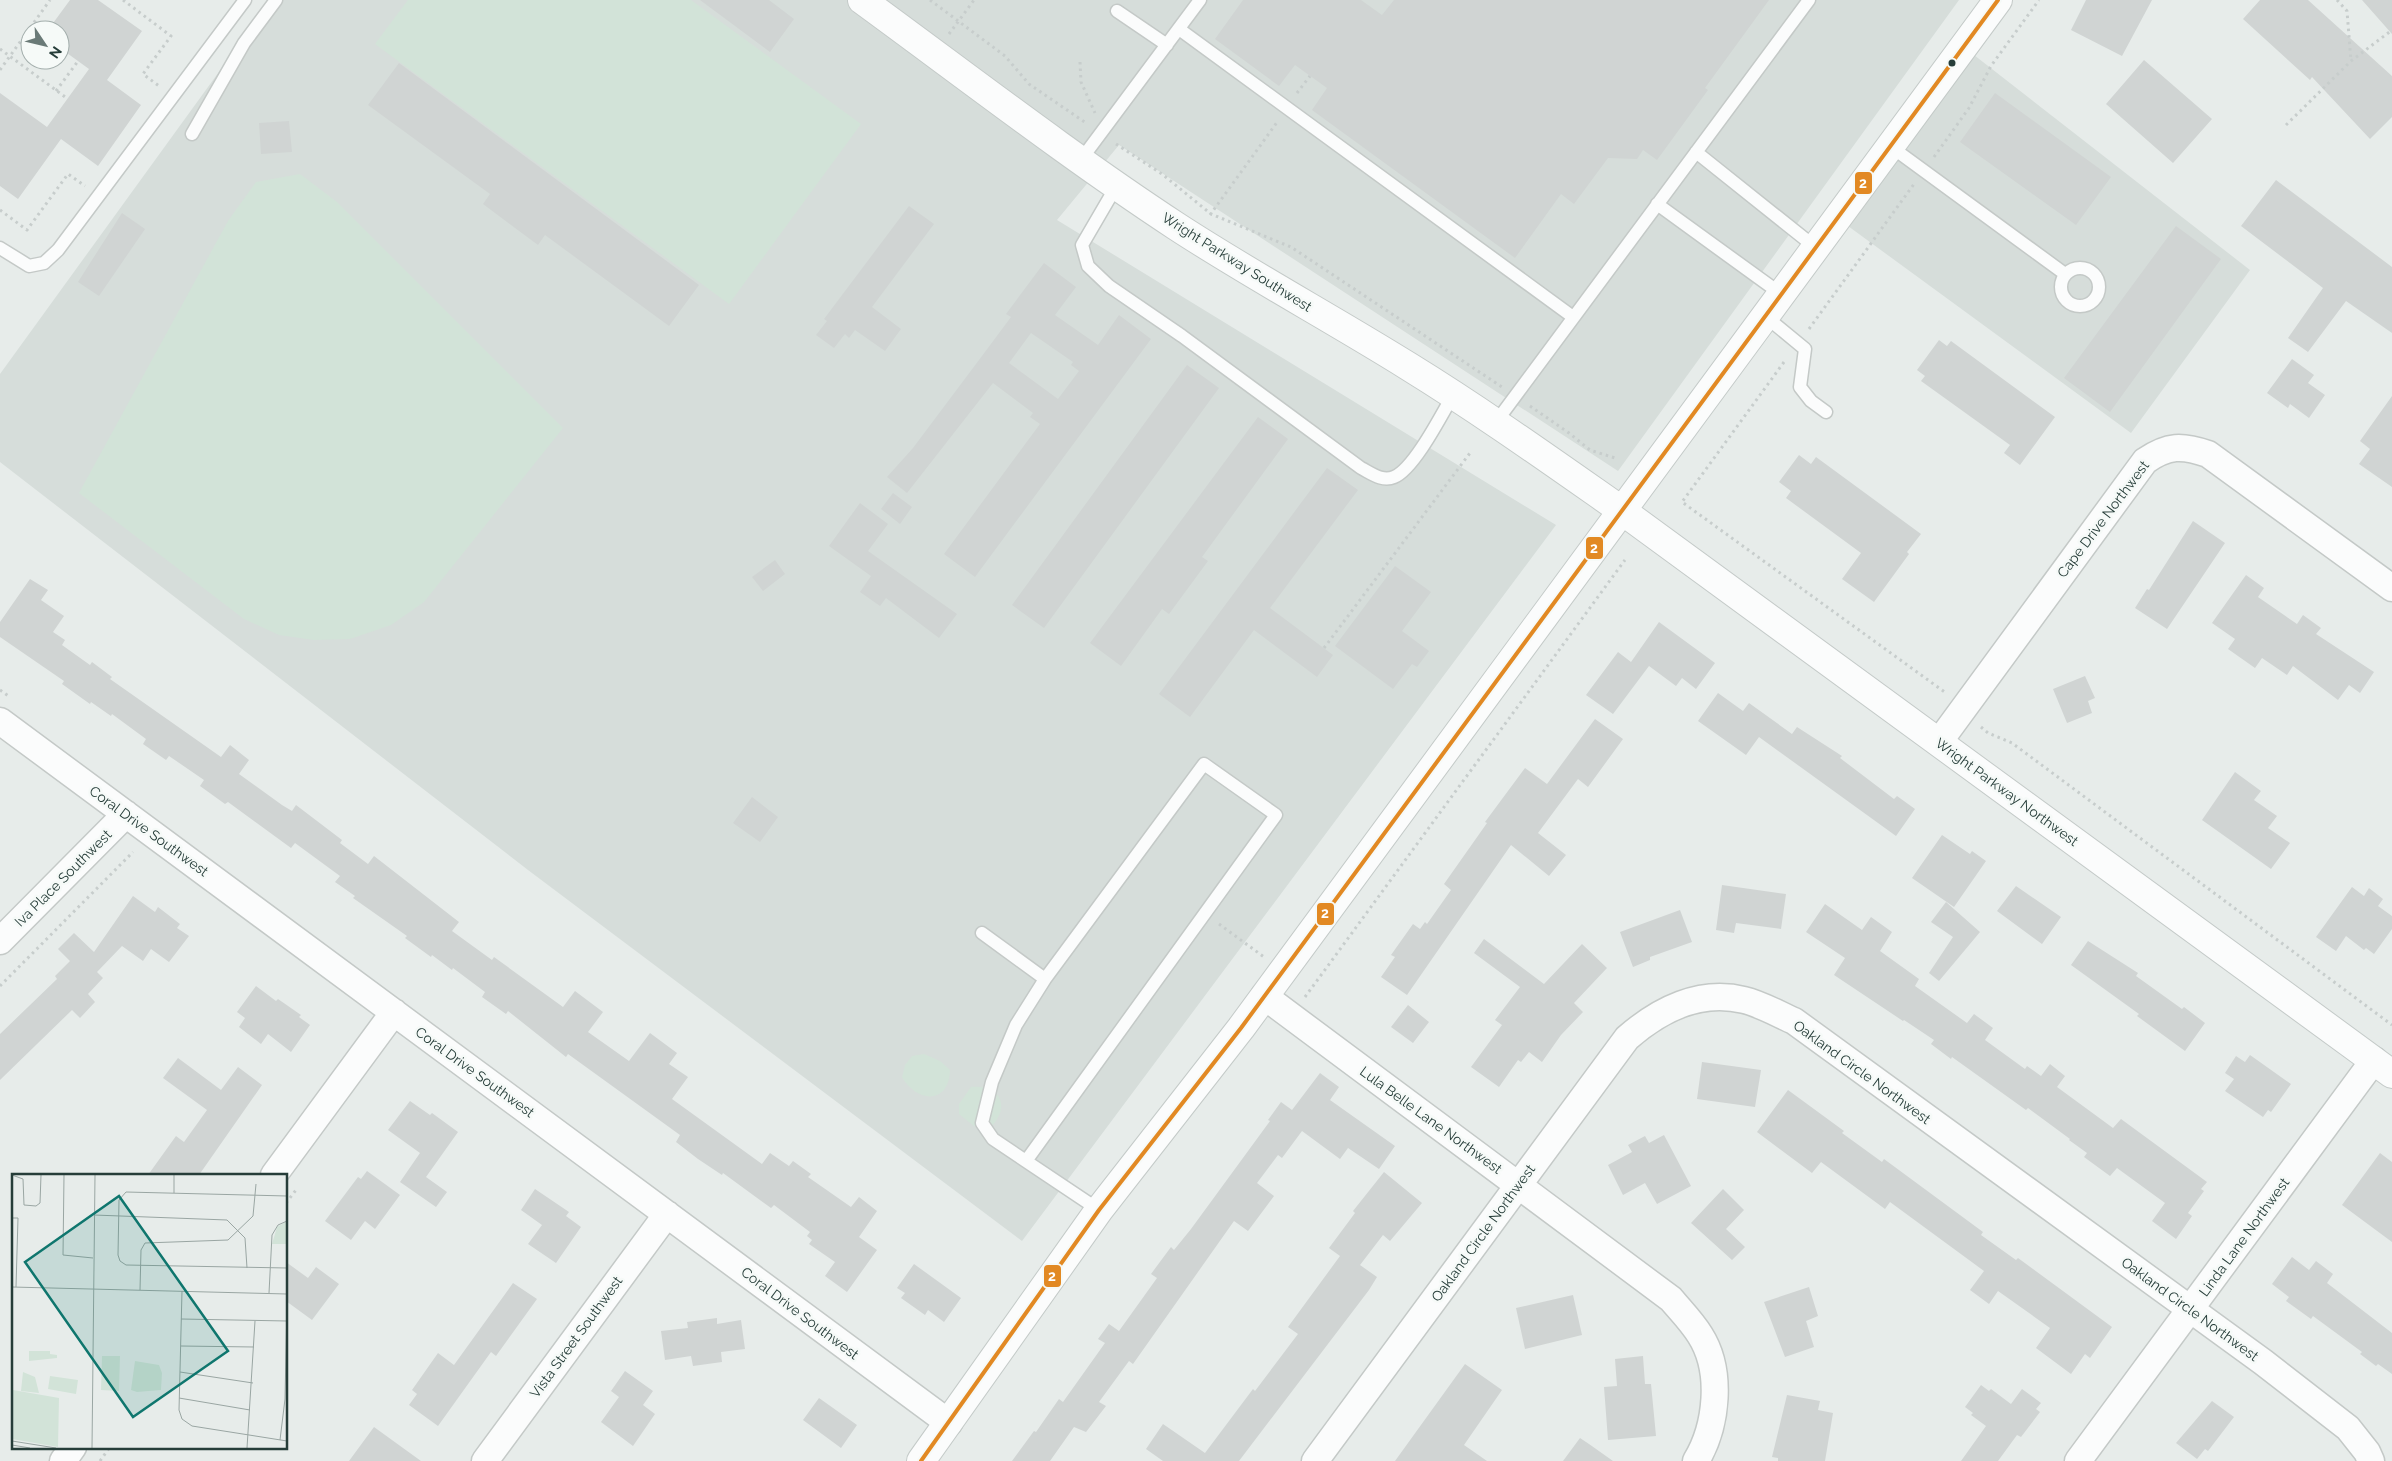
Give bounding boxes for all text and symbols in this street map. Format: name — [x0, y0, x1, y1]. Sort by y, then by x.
north arrow — [20, 20, 70, 70]
text: N — [46, 43, 65, 61]
unlabelled marker — [1947, 58, 1957, 68]
line badge: 2 — [1854, 171, 1873, 195]
text: 2 — [1859, 175, 1867, 191]
street label: Wright Parkway Southwest — [1159, 209, 1315, 315]
street label: Cape Drive Northwest — [2054, 457, 2152, 581]
line badge: 2 — [1585, 536, 1604, 560]
text: 2 — [1590, 540, 1598, 556]
street label: Wright Parkway Northwest — [1933, 735, 2082, 849]
street label: Coral Drive Southwest — [86, 782, 212, 880]
street label: Iva Place Southwest — [11, 826, 115, 930]
line badge: 2 — [1316, 902, 1335, 926]
text: 2 — [1321, 905, 1329, 921]
street label: Oakland Circle Northwest — [1790, 1017, 1934, 1127]
street label: Coral Drive Southwest — [412, 1023, 538, 1121]
street label: Lula Belle Lane Northwest — [1357, 1063, 1505, 1177]
street label: Oakland Circle Northwest — [1428, 1161, 1538, 1305]
inset map — [12, 1174, 288, 1448]
street label: Linda Lane Northwest — [2196, 1174, 2293, 1299]
street label: Oakland Circle Northwest — [2118, 1254, 2262, 1364]
street label: Coral Drive Southwest — [738, 1264, 862, 1363]
line badge: 2 — [1043, 1264, 1062, 1288]
text: 2 — [1048, 1268, 1056, 1284]
street label: Vista Street Southwest — [527, 1273, 626, 1401]

